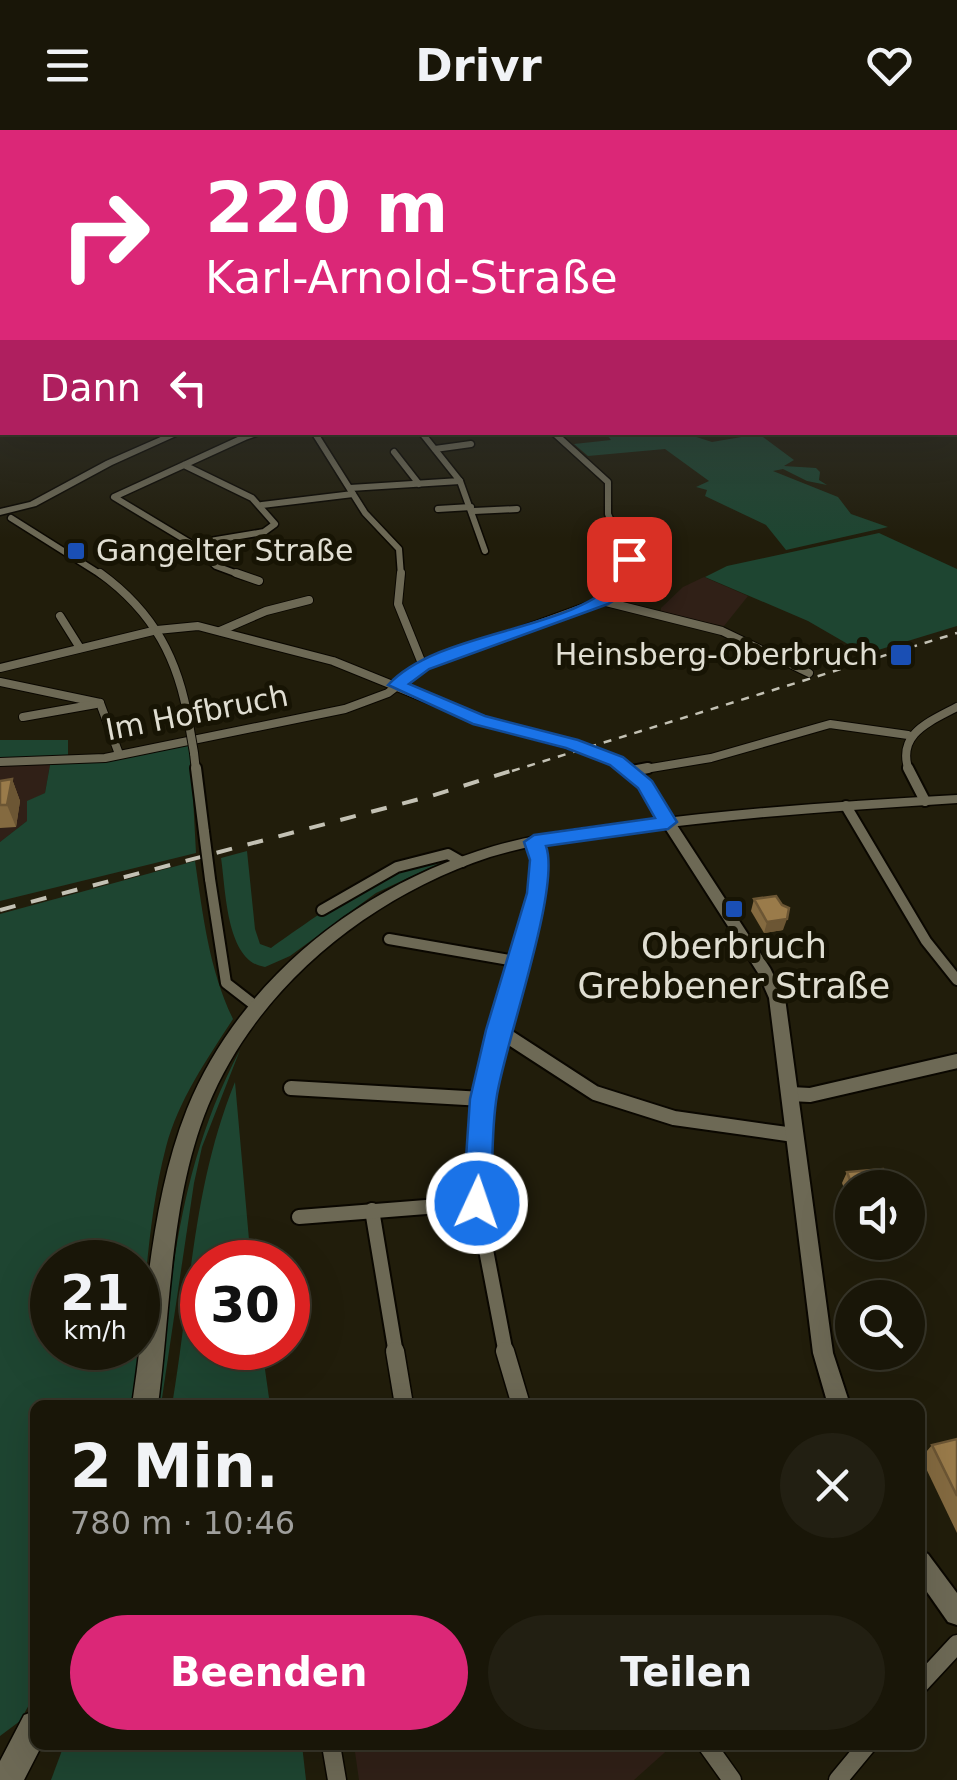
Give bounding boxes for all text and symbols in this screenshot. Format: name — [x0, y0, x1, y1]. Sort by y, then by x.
icon: menu — [40, 38, 95, 93]
icon: heart — [862, 38, 917, 93]
text: Drivr — [415, 39, 542, 92]
text: 220 m — [205, 167, 448, 249]
icon: right — [40, 170, 170, 300]
text: Karl-Arnold-Straße — [205, 251, 618, 304]
icon: left — [161, 360, 216, 415]
text: Dann — [40, 366, 141, 410]
pin — [587, 517, 672, 602]
icon: arrive — [602, 532, 657, 587]
place label: Gangelter Straße — [96, 533, 353, 568]
marker: Gangelter Straße — [65, 540, 87, 562]
place label: Heinsberg-Oberbruch — [555, 637, 878, 672]
marker: Heinsberg-Oberbruch — [888, 642, 914, 668]
street label: Im Hofbruch — [103, 678, 291, 747]
marker: Oberbruch Grebbener Straße — [723, 898, 745, 920]
place label: Oberbruch Grebbener Straße — [578, 926, 890, 1006]
position arrow — [425, 1151, 529, 1255]
map controls — [835, 1170, 925, 1370]
button: sound — [835, 1170, 925, 1260]
speed limit sign: 30 — [180, 1240, 310, 1370]
text: 21 — [60, 1264, 130, 1322]
button: search — [835, 1280, 925, 1370]
text: km/h — [63, 1316, 127, 1345]
text: 2 Min. — [70, 1431, 278, 1501]
button: close — [780, 1433, 885, 1538]
text: 780 m · 10:46 — [70, 1504, 295, 1542]
button: Beenden — [70, 1615, 468, 1730]
button: Teilen — [488, 1615, 885, 1730]

